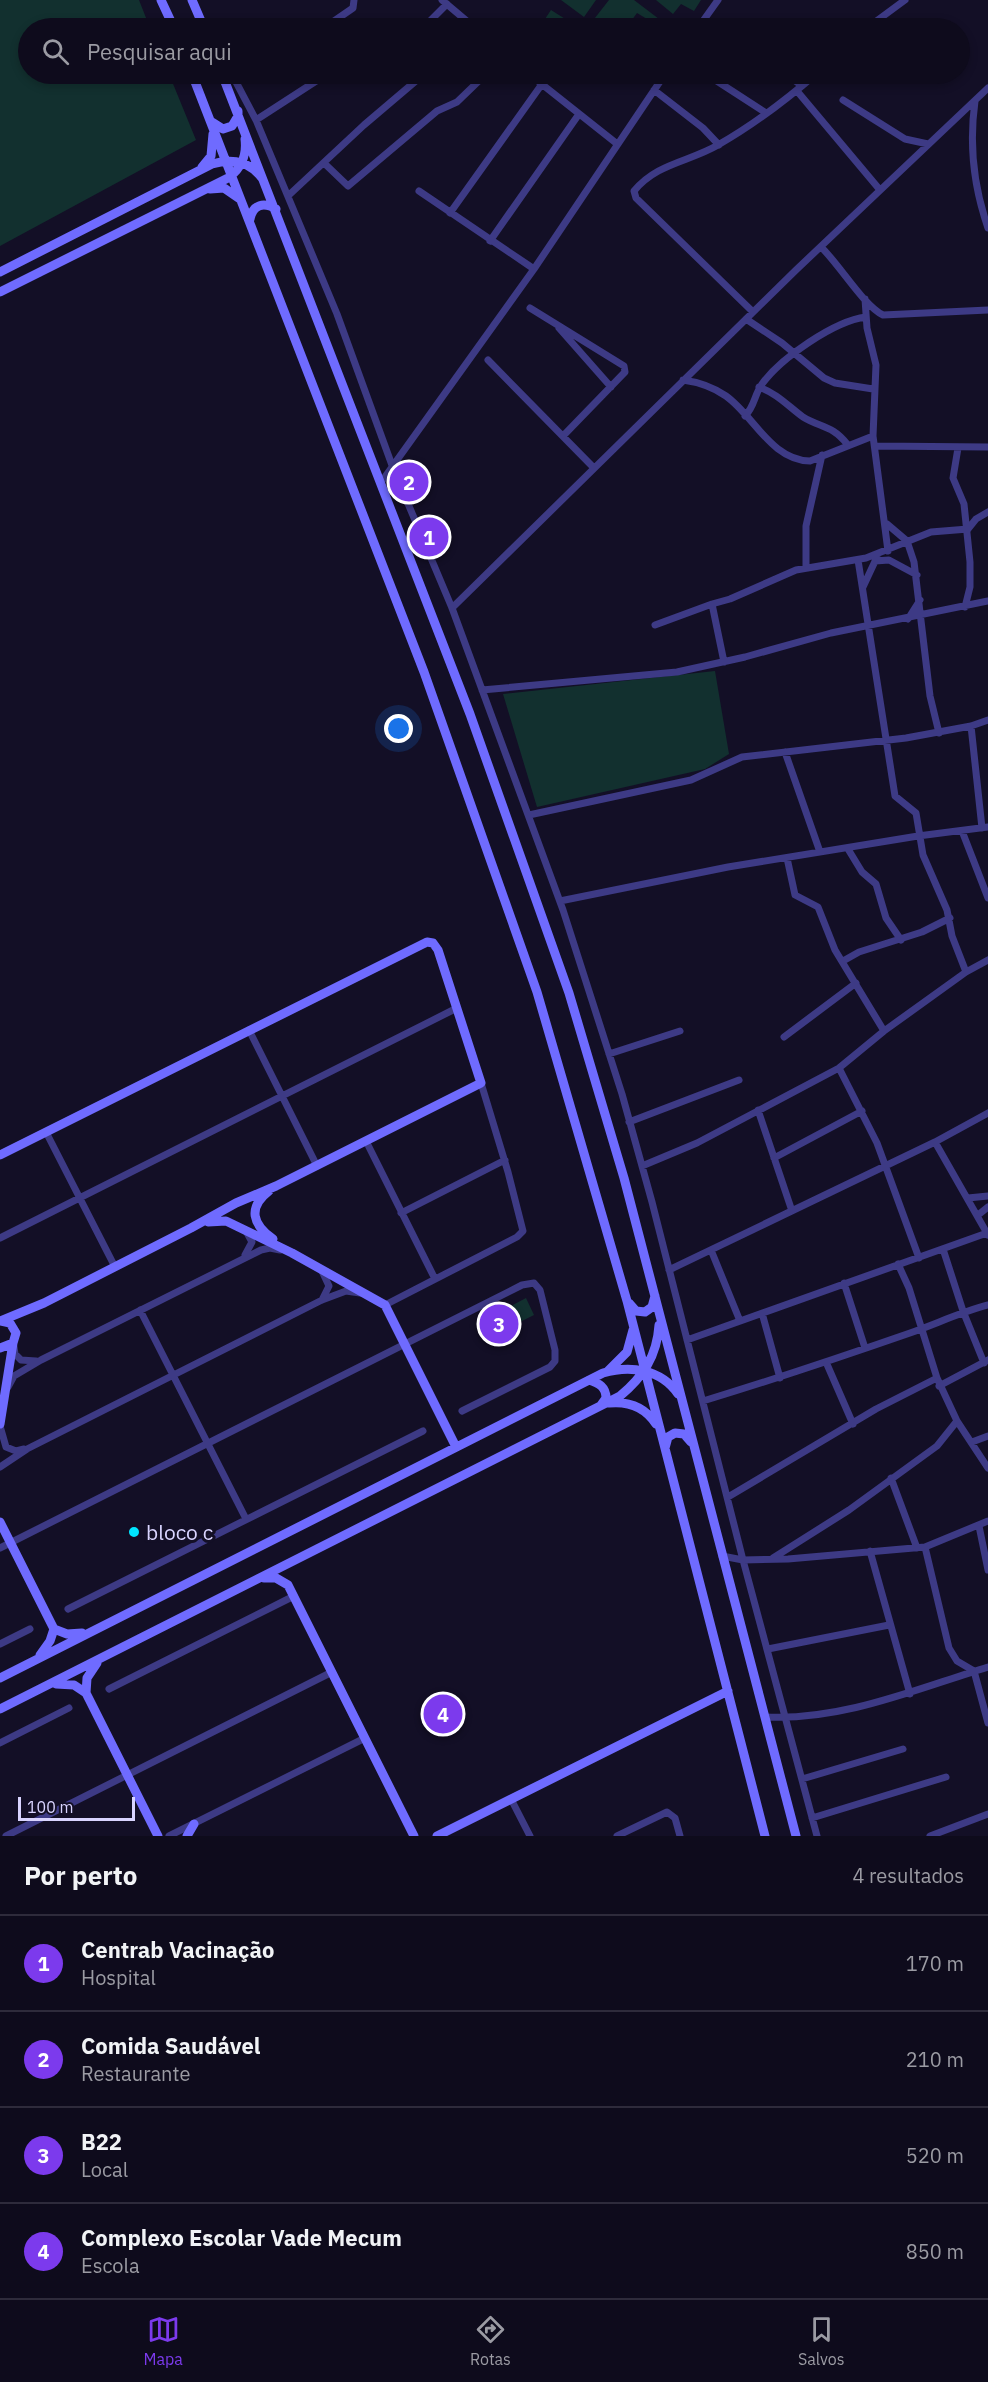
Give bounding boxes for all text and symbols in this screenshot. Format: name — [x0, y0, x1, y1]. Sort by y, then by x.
search box — [18, 18, 970, 84]
icon: search — [39, 35, 72, 68]
text: Pesquisar aqui — [87, 37, 232, 66]
pin: 2 — [390, 460, 428, 504]
pin: 1 — [410, 514, 448, 560]
your location — [384, 714, 413, 743]
pin: 3 — [480, 1302, 518, 1346]
place label: bloco c — [146, 1518, 213, 1546]
marker: bloco c — [127, 1525, 141, 1539]
pin: 4 — [424, 1692, 462, 1736]
scale bar — [18, 1794, 135, 1822]
text: 100 m — [27, 1797, 74, 1817]
text: Por perto — [24, 1858, 137, 1892]
text: 4 resultados — [852, 1862, 964, 1889]
text: Centrab Vacinação — [81, 1935, 274, 1964]
text: 1 — [38, 1950, 50, 1977]
text: 170 m — [906, 1950, 964, 1977]
text: Hospital — [81, 1964, 156, 1991]
text: Comida Saudável — [81, 2031, 261, 2060]
text: 2 — [38, 2046, 50, 2073]
text: 210 m — [906, 2046, 964, 2073]
text: Restaurante — [81, 2060, 190, 2087]
text: B22 — [81, 2127, 122, 2156]
text: 3 — [38, 2142, 50, 2169]
text: 520 m — [906, 2142, 964, 2169]
text: Local — [81, 2156, 128, 2183]
text: Complexo Escolar Vade Mecum — [81, 2223, 402, 2252]
text: 4 — [38, 2238, 50, 2265]
text: 850 m — [906, 2238, 964, 2265]
text: Escola — [81, 2252, 140, 2279]
tab: Mapa — [144, 2313, 183, 2369]
tab: Rotas — [470, 2313, 511, 2369]
tab: Salvos — [798, 2313, 844, 2369]

